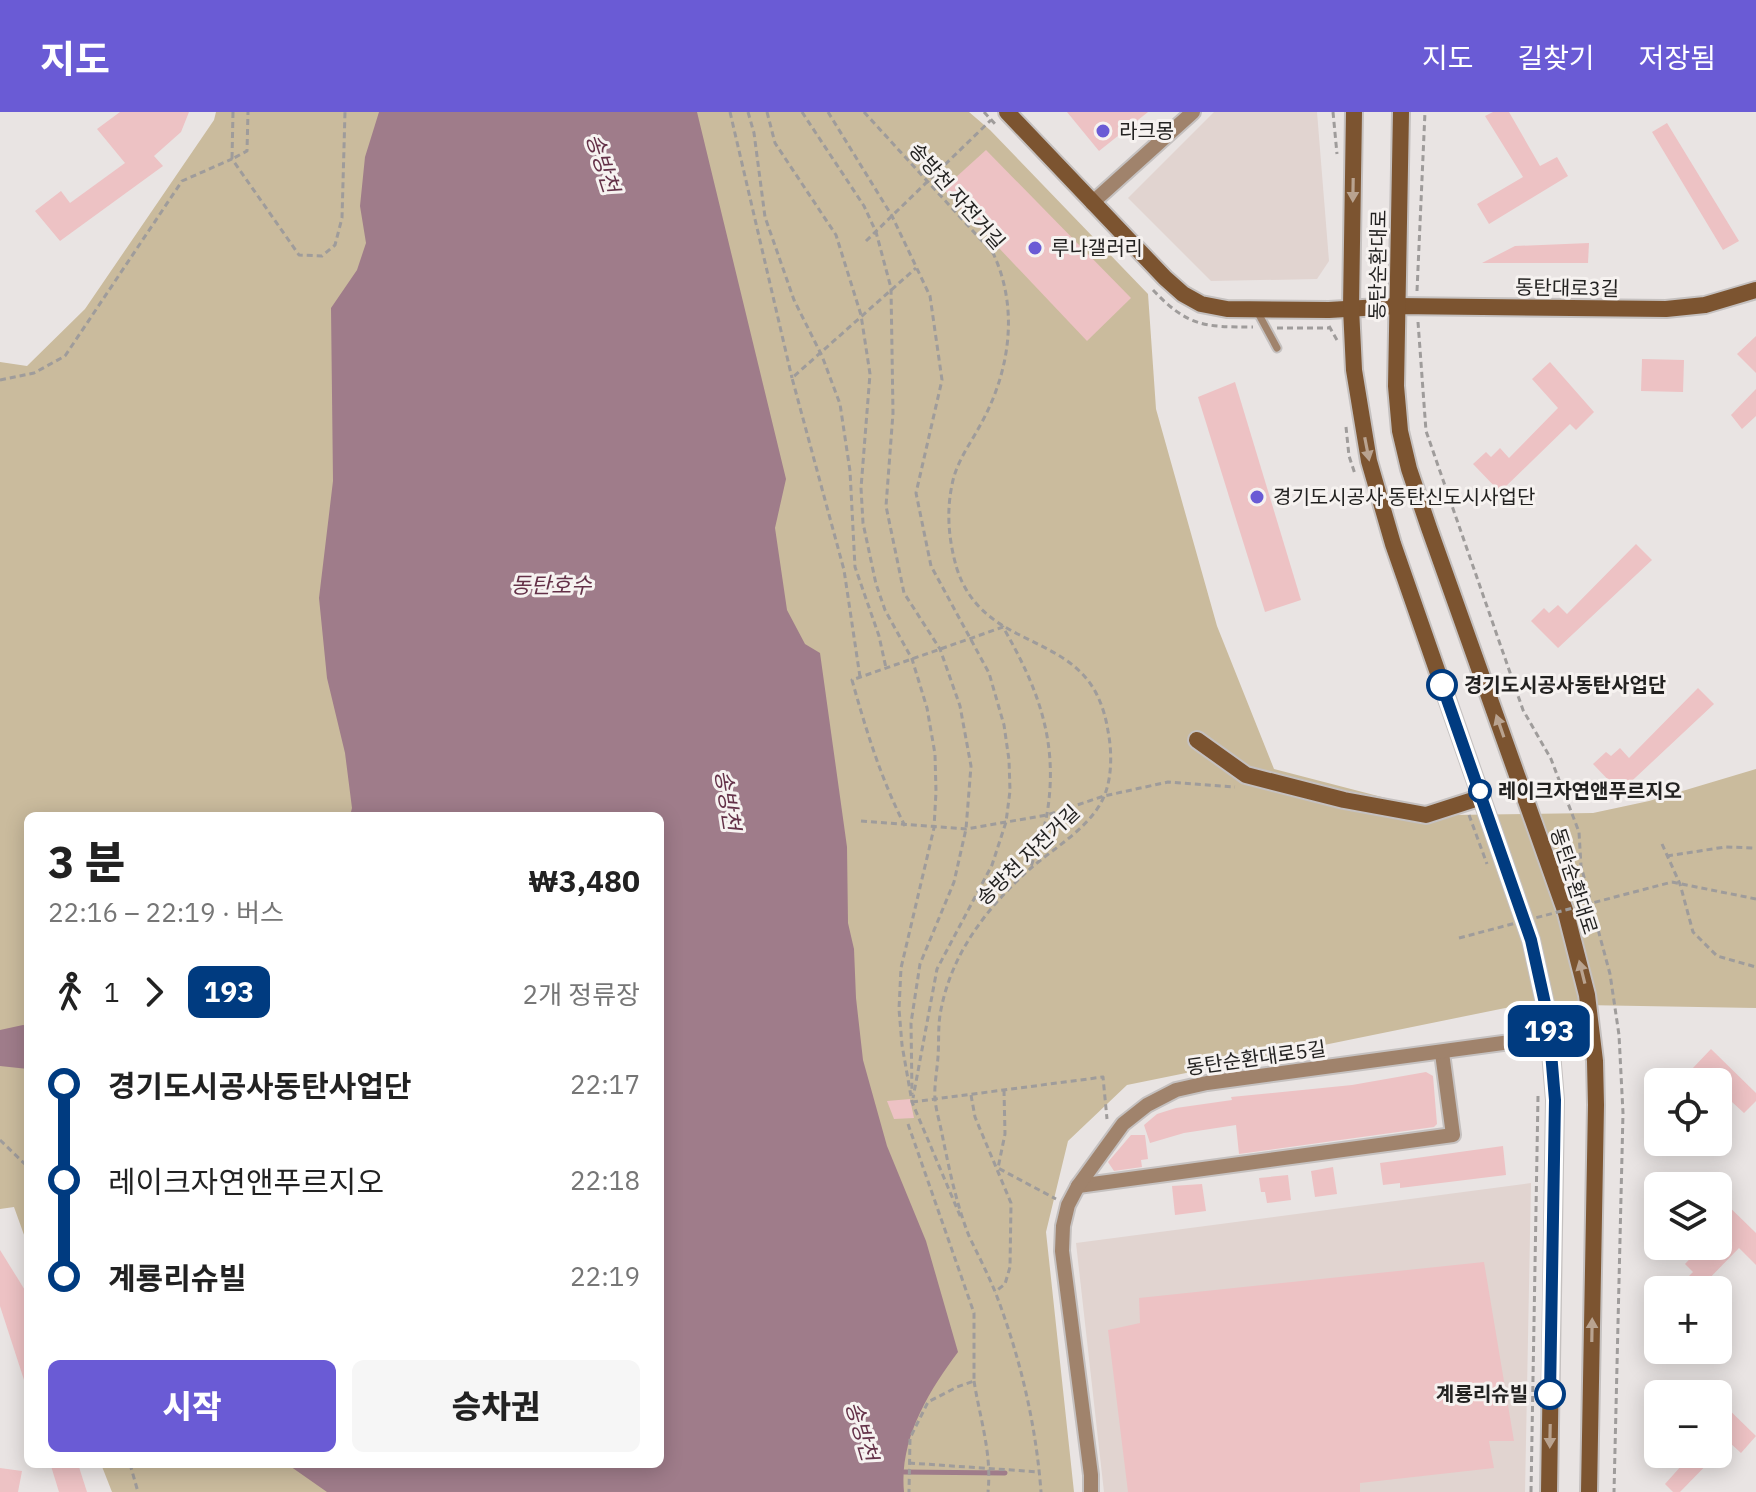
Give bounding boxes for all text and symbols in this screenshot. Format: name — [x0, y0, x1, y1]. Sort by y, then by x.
text: 지도 — [40, 34, 110, 83]
text: 지도 — [1422, 39, 1473, 76]
text: 길찾기 — [1517, 39, 1595, 76]
text: 저장됨 — [1639, 39, 1716, 76]
place label: 라크몽 — [1119, 117, 1174, 144]
marker: 라크몽 — [1094, 122, 1112, 140]
water label: 송방천 — [580, 129, 627, 199]
street label: 송방천 자전거길 — [903, 136, 1011, 255]
one-way arrow — [1347, 178, 1359, 203]
street label: 동탄순환대로 — [1363, 210, 1392, 320]
place label: 루나갤러리 — [1051, 234, 1143, 261]
marker: 루나갤러리 — [1026, 239, 1044, 257]
street label: 동탄대로3길 — [1515, 273, 1619, 302]
one-way arrow — [1361, 437, 1374, 462]
place label: 경기도시공사 동탄신도시사업단 — [1273, 483, 1535, 510]
marker: 경기도시공사 동탄신도시사업단 — [1248, 488, 1266, 506]
water label: 동탄호수 — [511, 570, 592, 599]
marker: 경기도시공사동탄사업단 — [1427, 670, 1457, 700]
place label: 경기도시공사동탄사업단 — [1464, 671, 1666, 698]
one-way arrow — [1493, 714, 1505, 738]
water label: 송방천 — [709, 768, 748, 835]
place label: 레이크자연앤푸르지오 — [1498, 777, 1682, 804]
marker: 레이크자연앤푸르지오 — [1469, 780, 1491, 802]
street label: 송방천 자전거길 — [970, 799, 1085, 911]
street label: 동탄순환대로 — [1545, 824, 1604, 938]
text: 3 분 — [48, 833, 125, 890]
text: ₩3,480 — [528, 861, 640, 900]
text: 22:16 – 22:19 · 버스 — [48, 895, 284, 929]
one-way arrow — [1575, 960, 1587, 985]
icon: walk — [48, 970, 92, 1014]
icon: forward — [132, 970, 176, 1014]
text: 193 — [204, 973, 254, 1010]
text: 1 — [104, 975, 120, 1009]
text: 2개 정류장 — [523, 977, 640, 1011]
line badge: 193 — [1503, 1005, 1595, 1057]
text: 193 — [1524, 1012, 1574, 1049]
street label: 동탄순환대로5길 — [1184, 1034, 1328, 1081]
text: 경기도시공사동탄사업단 — [108, 1066, 412, 1105]
text: 22:17 — [570, 1067, 640, 1101]
map controls — [1644, 1068, 1732, 1468]
button: locate — [1644, 1068, 1732, 1156]
text: 레이크자연앤푸르지오 — [108, 1162, 384, 1201]
text: 22:18 — [570, 1163, 640, 1197]
button: layers — [1644, 1172, 1732, 1260]
text: 계룡리슈빌 — [108, 1258, 246, 1297]
text: 22:19 — [570, 1259, 640, 1293]
button: + — [1644, 1276, 1732, 1364]
one-way arrow — [1586, 1317, 1598, 1342]
button: 시작 — [48, 1360, 336, 1452]
button: 승차권 — [352, 1360, 640, 1452]
marker: 계룡리슈빌 — [1535, 1379, 1565, 1409]
place label: 계룡리슈빌 — [1436, 1380, 1528, 1407]
button: − — [1644, 1380, 1732, 1468]
water label: 송방천 — [840, 1398, 886, 1467]
one-way arrow — [1543, 1424, 1556, 1449]

